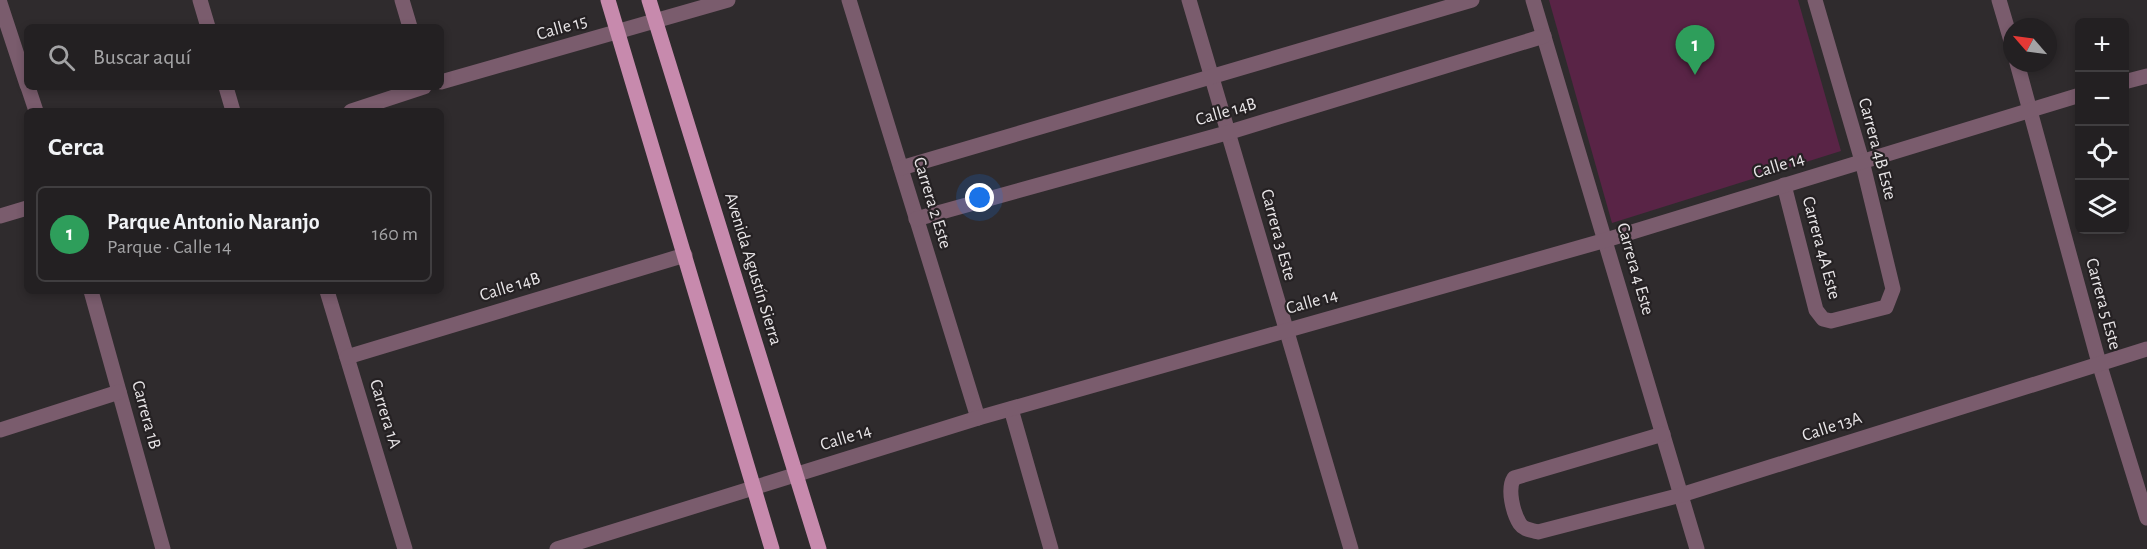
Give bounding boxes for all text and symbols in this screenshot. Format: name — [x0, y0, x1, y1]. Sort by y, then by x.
street label: Calle 15 — [535, 12, 589, 44]
north arrow — [2003, 18, 2057, 72]
map controls — [2075, 18, 2129, 234]
button: + — [2075, 18, 2129, 72]
search box — [24, 24, 444, 90]
pin: 1 — [1676, 26, 1714, 75]
icon: search — [45, 41, 78, 74]
text: Buscar aquí — [93, 46, 191, 68]
button: − — [2075, 72, 2129, 126]
street label: Calle 14B — [1194, 95, 1258, 129]
street label: Carrera 4B Este — [1855, 96, 1899, 202]
button: locate — [2075, 126, 2129, 180]
text: Cerca — [48, 134, 105, 160]
street label: Calle 14 — [1751, 150, 1807, 182]
street label: Carrera 2 Este — [910, 155, 954, 251]
button: layers — [2075, 180, 2129, 234]
your location — [965, 183, 994, 212]
street label: Carrera 3 Este — [1257, 187, 1299, 283]
street label: Avenida Agustín Sierra — [721, 191, 785, 347]
street label: Carrera 4A Este — [1799, 195, 1843, 301]
text: Parque Antonio Naranjo — [107, 211, 320, 233]
street label: Carrera 4 Este — [1613, 221, 1657, 317]
text: 1 — [66, 224, 73, 244]
text: 160 m — [372, 224, 418, 244]
text: Parque · Calle 14 — [107, 237, 232, 257]
street label: Carrera 5 Este — [2082, 256, 2124, 352]
street label: Calle 14B — [478, 269, 542, 305]
street label: Calle 14 — [1284, 286, 1340, 318]
street label: Carrera 1A — [366, 377, 404, 451]
street label: Carrera 1B — [128, 379, 164, 451]
street label: Calle 13A — [1800, 409, 1865, 445]
street label: Calle 14 — [818, 422, 874, 454]

